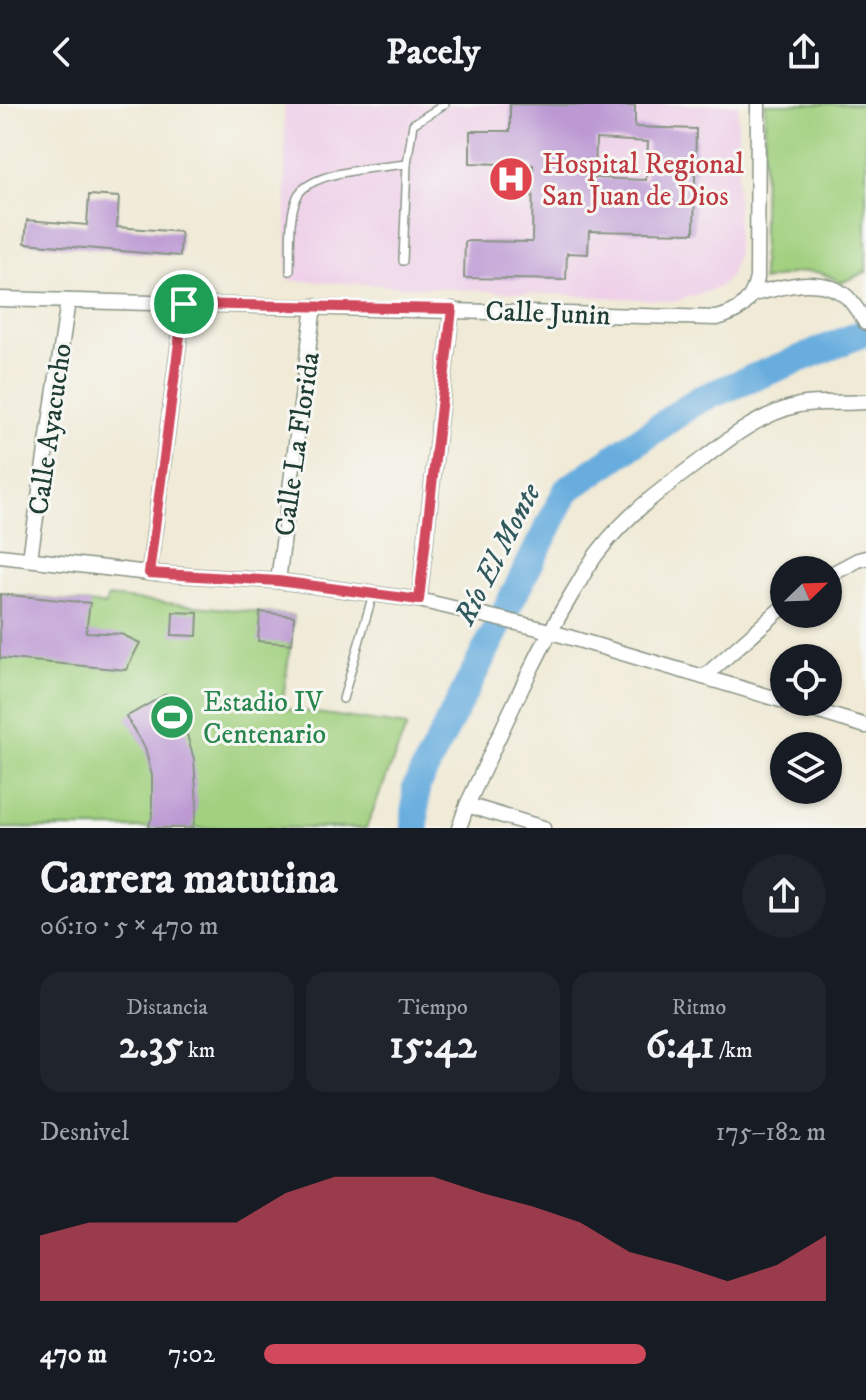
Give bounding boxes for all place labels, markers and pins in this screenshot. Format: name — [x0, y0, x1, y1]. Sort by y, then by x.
place label: Hospital Regional San Juan de Dios — [542, 147, 745, 214]
hospital icon: Hospital Regional San Juan de Dios — [487, 155, 535, 203]
pin — [150, 270, 218, 338]
place label: Estadio IV Centenario — [203, 685, 326, 752]
sports icon: Estadio IV Centenario — [148, 693, 196, 741]

